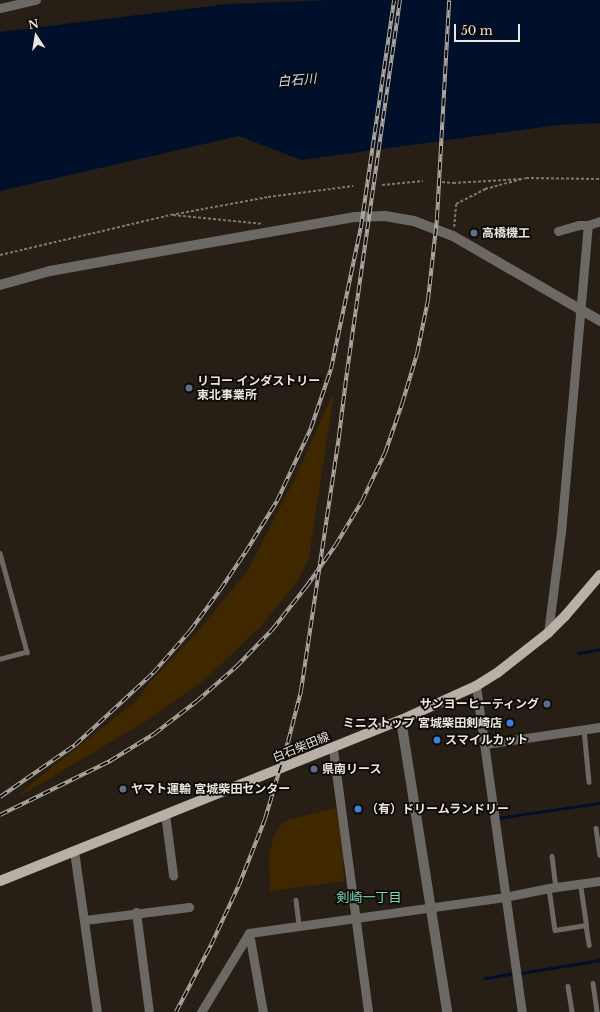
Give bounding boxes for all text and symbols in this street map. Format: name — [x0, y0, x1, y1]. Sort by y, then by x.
north arrow — [16, 16, 56, 56]
text: N — [27, 16, 40, 32]
scale bar — [456, 16, 522, 42]
text: 50 m — [461, 23, 493, 38]
water label: 白石川 — [277, 72, 317, 90]
place label: 高橋機工 — [482, 226, 530, 240]
marker: 高橋機工 — [469, 228, 479, 238]
place label: リコー インダストリー 東北事業所 — [197, 374, 320, 402]
marker: リコー インダストリー 東北事業所 — [184, 383, 194, 393]
place label: サンヨーヒーティング — [419, 697, 539, 711]
marker: サンヨーヒーティング — [542, 699, 552, 709]
place label: ミニストップ 宮城柴田剣崎店 — [343, 716, 502, 730]
marker: ミニストップ 宮城柴田剣崎店 — [505, 718, 515, 728]
street label: 白石柴田線 — [270, 729, 332, 765]
place label: スマイルカット — [445, 733, 529, 747]
marker: スマイルカット — [432, 735, 442, 745]
place label: 県南リース — [322, 762, 382, 776]
marker: 県南リース — [309, 764, 319, 774]
place label: ヤマト運輸 宮城柴田センター — [131, 782, 290, 796]
marker: ヤマト運輸 宮城柴田センター — [118, 784, 128, 794]
place label: （有）ドリームランドリー — [366, 802, 510, 816]
marker: （有）ドリームランドリー — [353, 804, 363, 814]
district label: 剣崎一丁目 — [337, 890, 401, 906]

